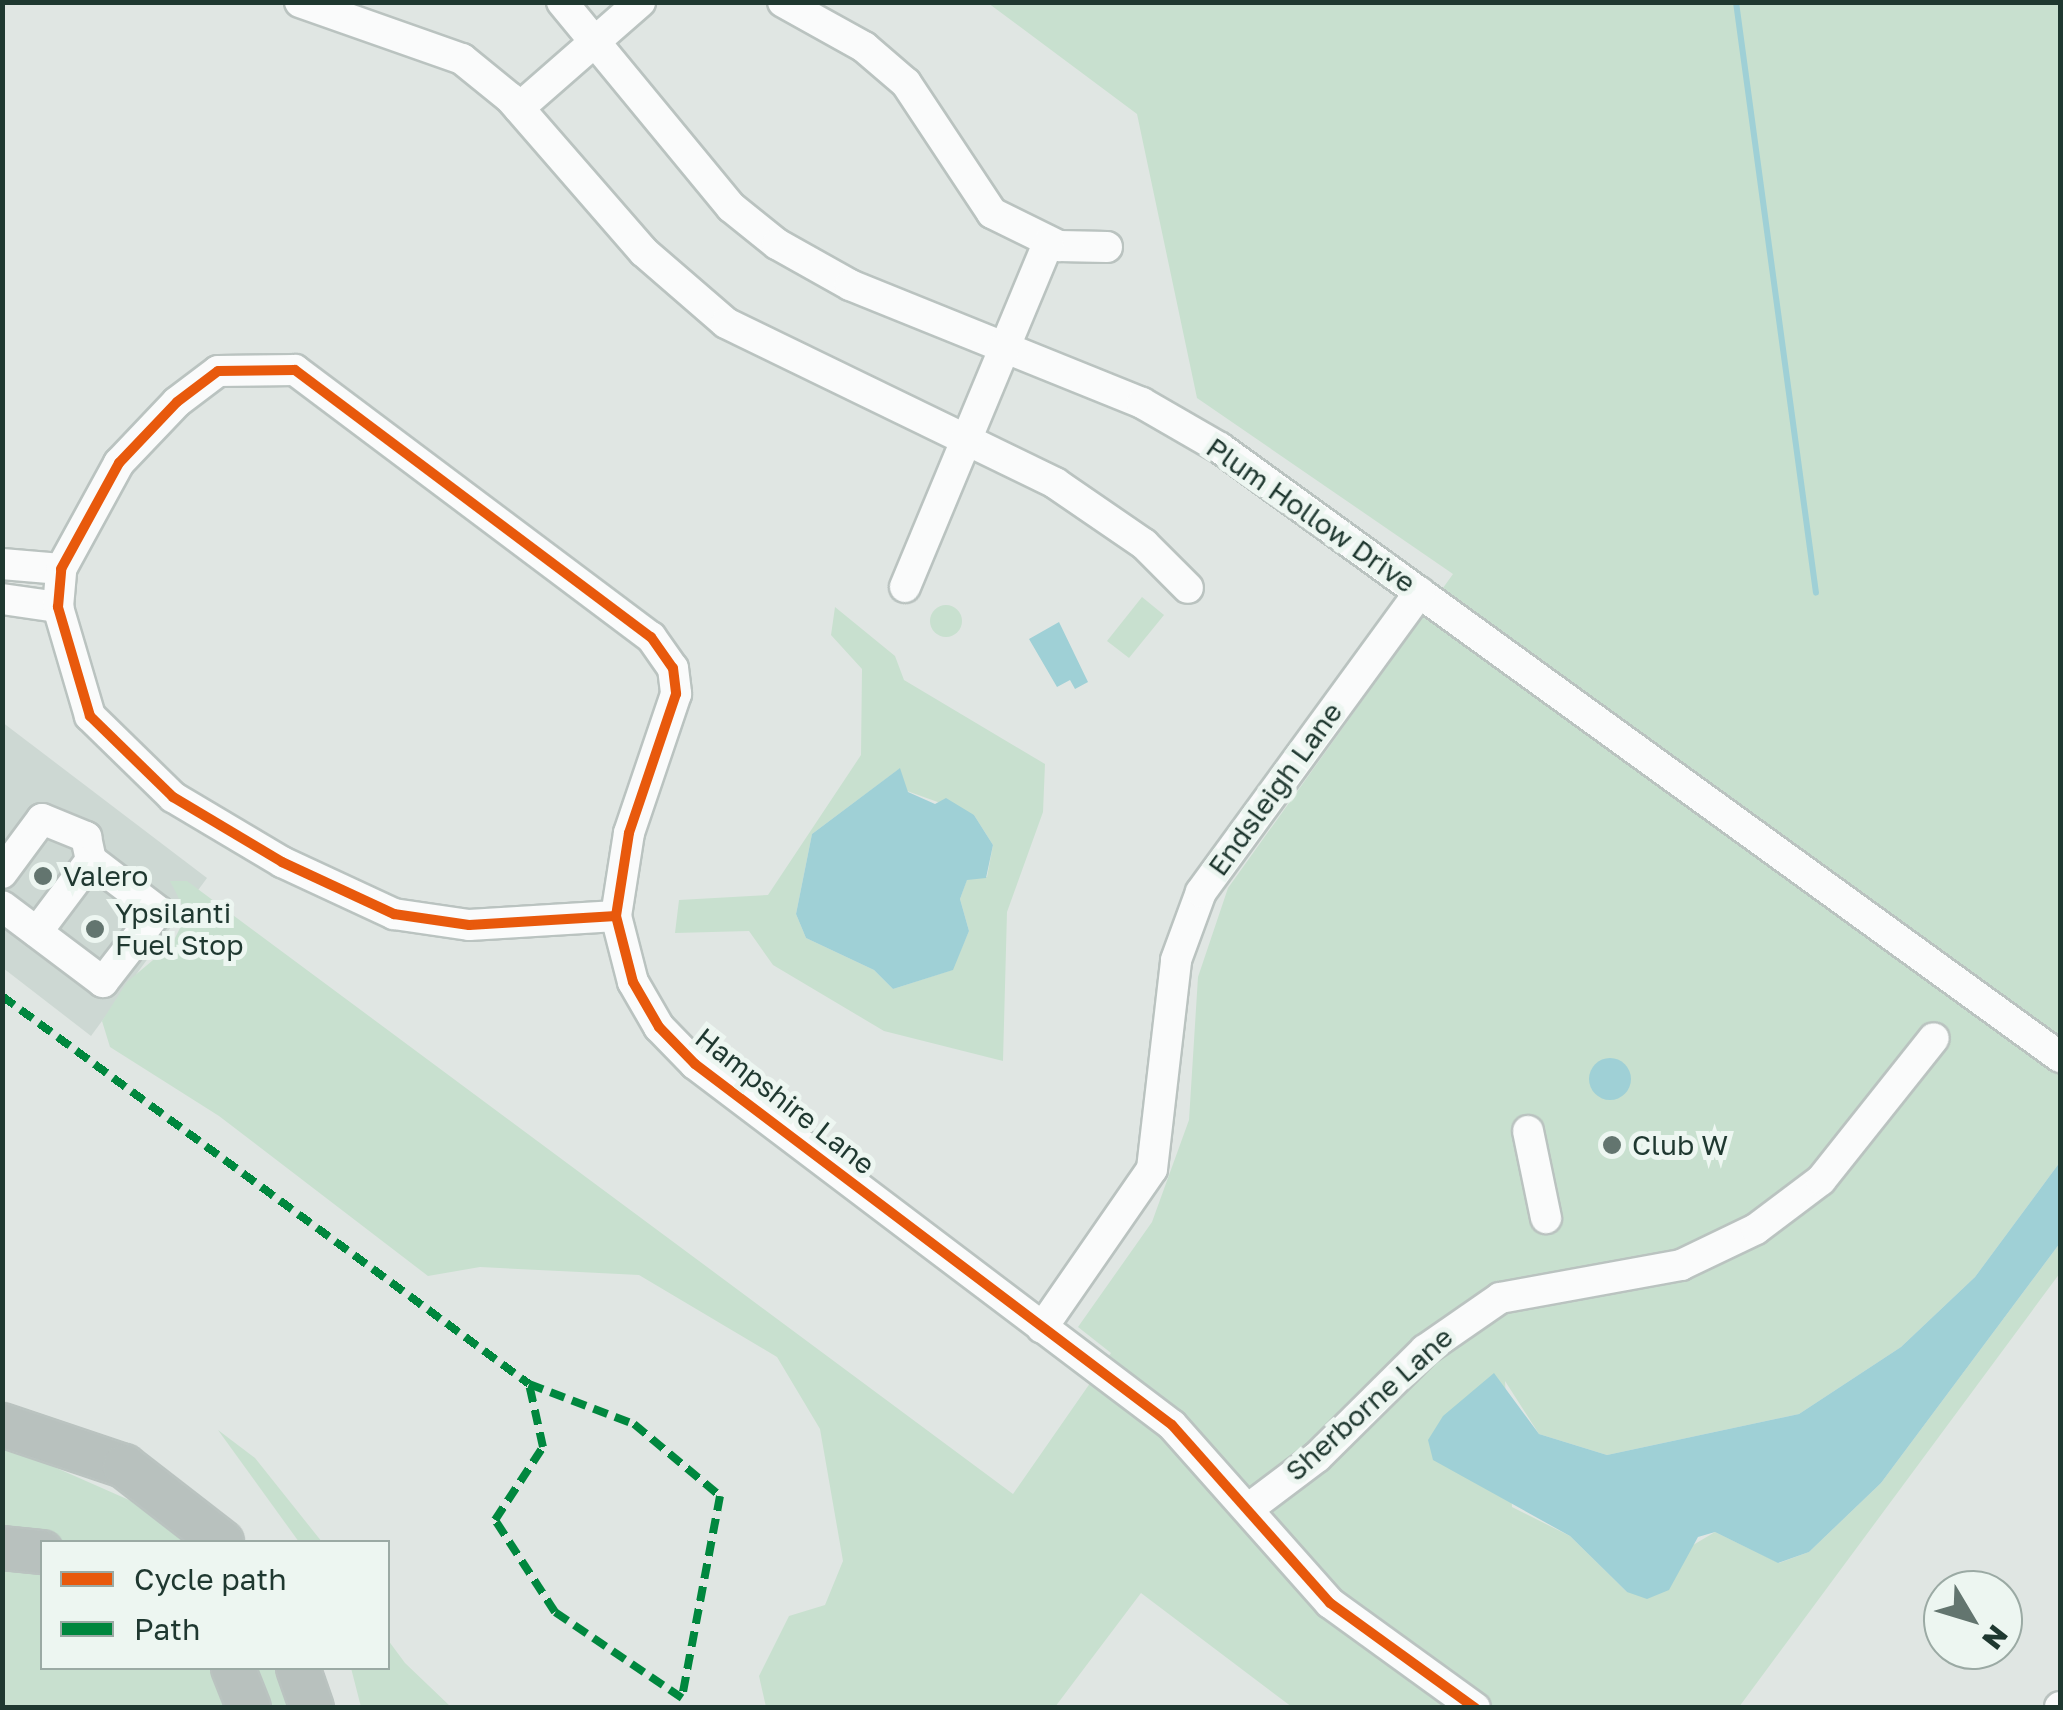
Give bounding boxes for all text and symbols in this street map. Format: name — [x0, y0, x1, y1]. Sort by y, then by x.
street label: Plum Hollow Drive — [1200, 430, 1422, 600]
street label: Endsleigh Lane — [1201, 696, 1349, 882]
place label: Valero — [63, 859, 148, 893]
marker: Valero — [32, 865, 54, 887]
place label: Ypsilanti Fuel Stop — [115, 896, 243, 962]
marker: Ypsilanti Fuel Stop — [84, 918, 106, 940]
street label: Hampshire Lane — [689, 1021, 881, 1181]
place label: Club W — [1632, 1128, 1728, 1162]
marker: Club W — [1601, 1134, 1623, 1156]
street label: Sherborne Lane — [1279, 1320, 1459, 1488]
legend — [40, 1540, 390, 1670]
text: Cycle path — [134, 1561, 287, 1597]
north arrow — [1923, 1570, 2023, 1670]
text: Path — [134, 1611, 200, 1647]
text: N — [1976, 1619, 2015, 1656]

